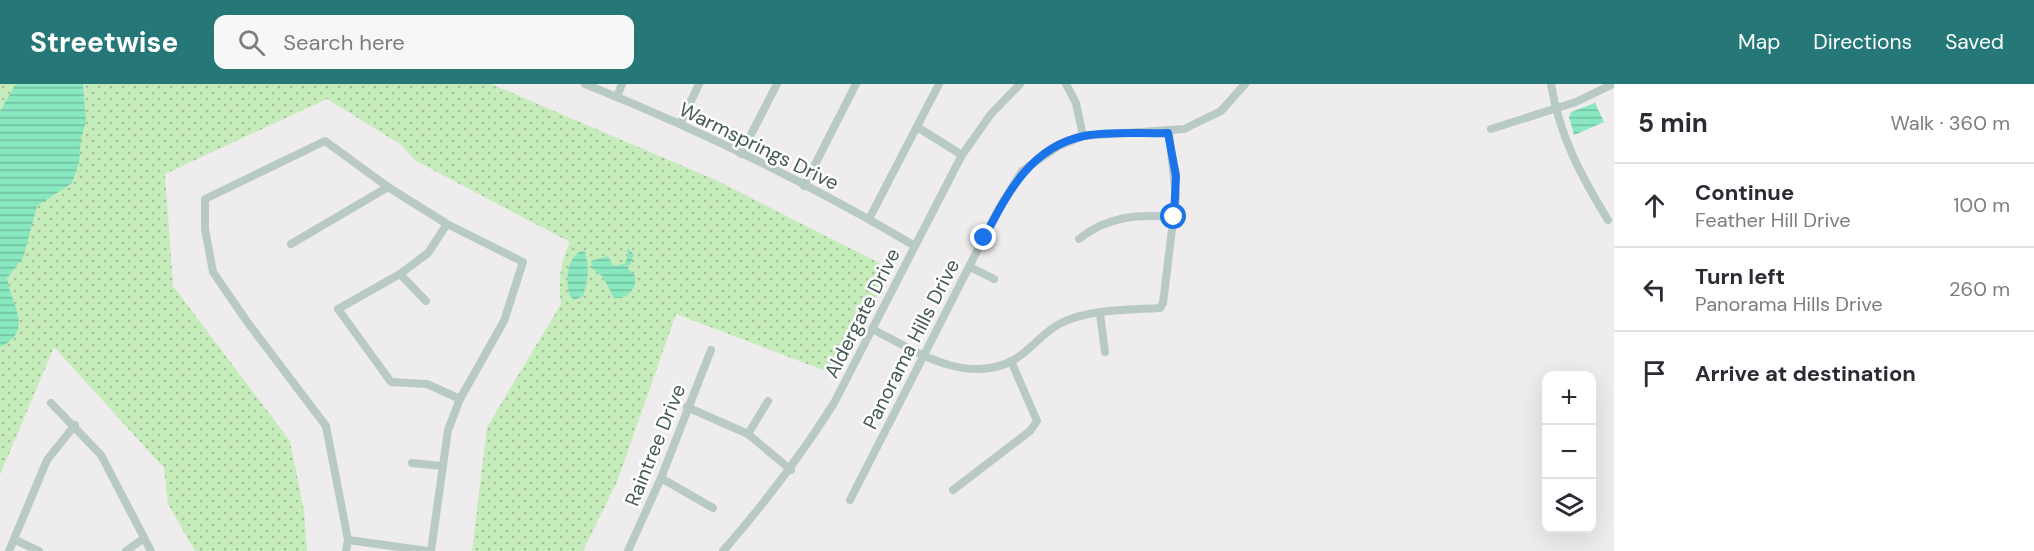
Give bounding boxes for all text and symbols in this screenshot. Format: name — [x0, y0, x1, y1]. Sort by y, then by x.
search box — [214, 15, 634, 69]
text: Streetwise — [30, 24, 178, 61]
icon: search — [235, 26, 268, 59]
text: Search here — [283, 28, 405, 57]
text: Map — [1738, 28, 1780, 56]
text: Directions — [1813, 28, 1912, 56]
text: Saved — [1945, 28, 2004, 56]
street label: Warmsprings Drive — [675, 96, 843, 196]
text: 5 min — [1638, 106, 1708, 140]
text: Walk · 360 m — [1890, 110, 2010, 136]
text: Continue — [1695, 178, 1794, 207]
icon: ahead — [1638, 189, 1671, 222]
text: 100 m — [1953, 192, 2010, 218]
route start — [1160, 203, 1186, 229]
text: Feather Hill Drive — [1695, 207, 1851, 233]
route end — [970, 224, 996, 250]
street label: Aldergate Drive — [818, 244, 906, 382]
street label: Panorama Hills Drive — [857, 254, 965, 434]
text: Turn left — [1695, 262, 1785, 291]
icon: left — [1638, 273, 1671, 306]
text: 260 m — [1949, 276, 2010, 302]
text: Panorama Hills Drive — [1695, 291, 1883, 317]
icon: arrive — [1638, 357, 1671, 390]
text: Arrive at destination — [1695, 359, 1916, 388]
map controls — [1542, 371, 1596, 533]
button: + — [1542, 371, 1596, 425]
street label: Raintree Drive — [619, 380, 691, 510]
button: − — [1542, 425, 1596, 479]
button: layers — [1542, 479, 1596, 533]

